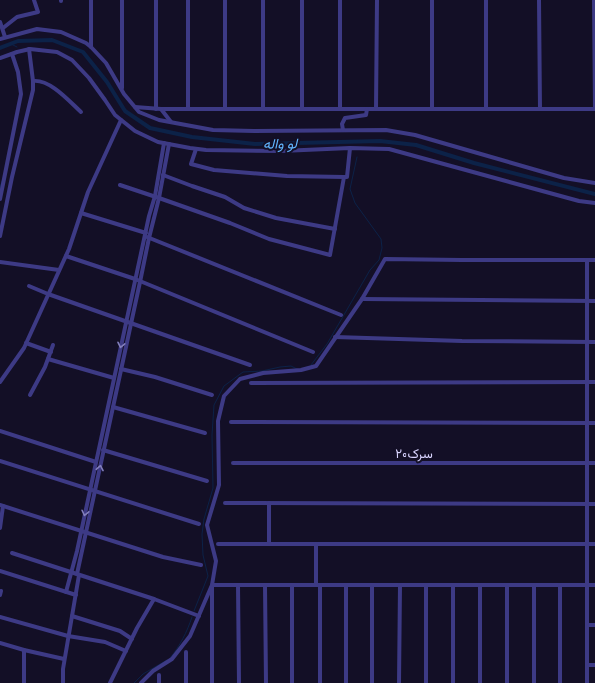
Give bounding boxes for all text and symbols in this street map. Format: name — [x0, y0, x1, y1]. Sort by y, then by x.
water label: لو واله — [263, 135, 299, 153]
one-way arrow — [118, 342, 126, 348]
street label: سرک۲۰ — [395, 446, 433, 462]
one-way arrow — [95, 465, 103, 471]
one-way arrow — [81, 510, 89, 516]

